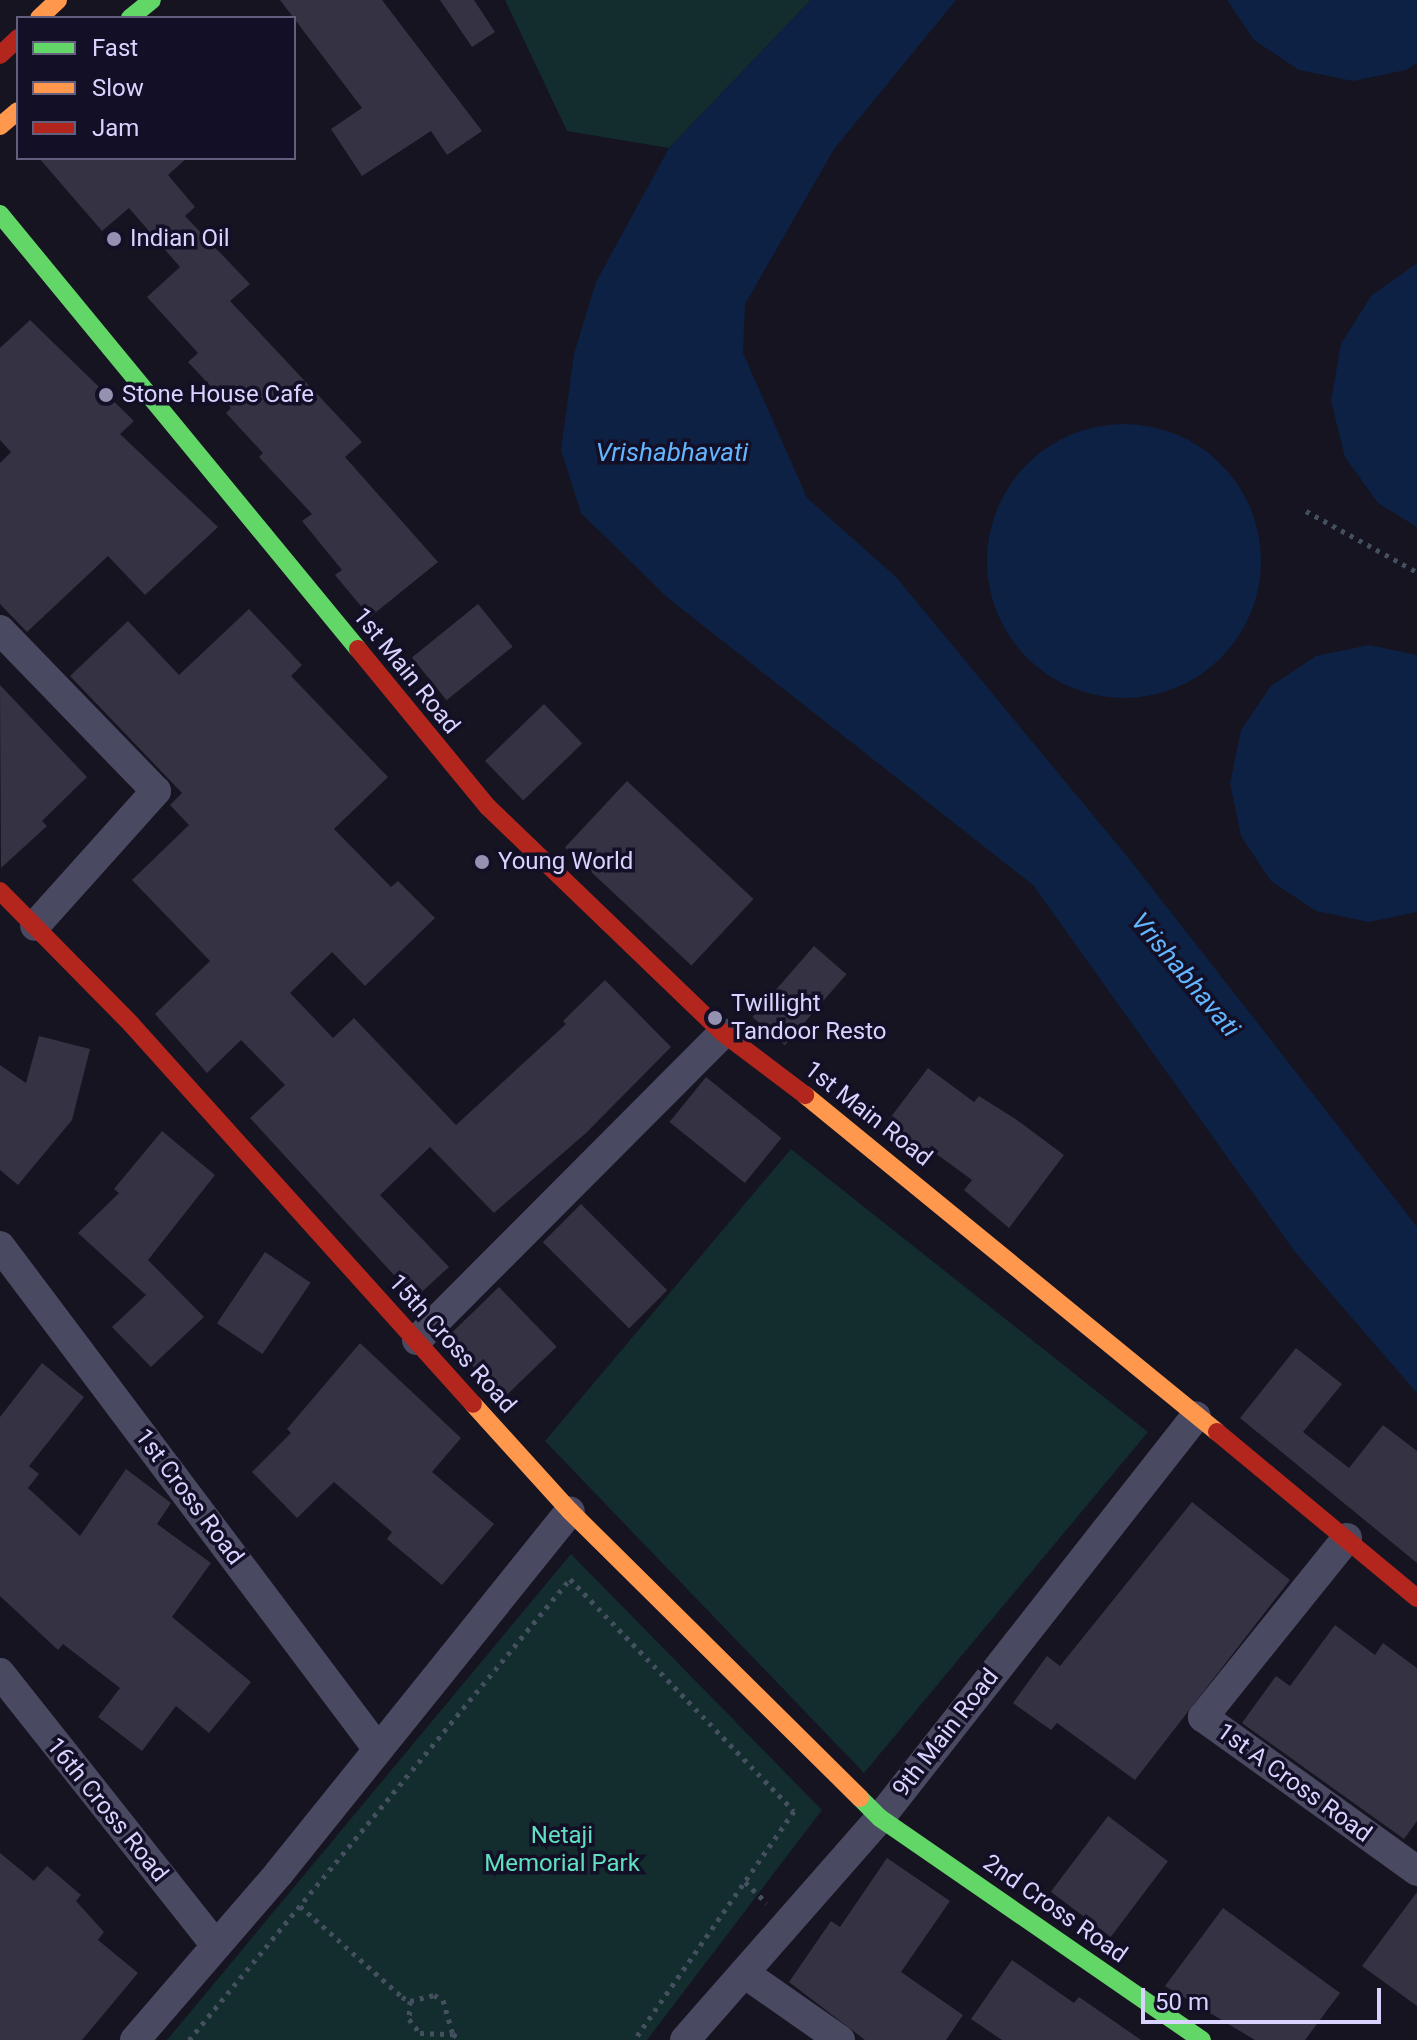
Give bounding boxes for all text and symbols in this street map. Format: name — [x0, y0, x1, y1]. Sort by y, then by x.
legend — [16, 16, 296, 160]
text: Fast — [92, 34, 138, 62]
text: Slow — [92, 74, 144, 102]
text: Jam — [92, 114, 139, 142]
place label: Indian Oil — [130, 225, 230, 253]
marker: Indian Oil — [105, 230, 123, 248]
place label: Stone House Cafe — [122, 381, 314, 409]
marker: Stone House Cafe — [97, 386, 115, 404]
water label: Vrishabhavati — [596, 437, 748, 469]
street label: 1st Main Road — [346, 602, 466, 740]
place label: Young World — [498, 848, 633, 876]
marker: Young World — [473, 853, 491, 871]
water label: Vrishabhavati — [1124, 906, 1246, 1044]
place label: Twillight Tandoor Resto — [731, 990, 887, 1046]
marker: Twillight Tandoor Resto — [706, 1009, 724, 1027]
street label: 1st Main Road — [799, 1055, 937, 1173]
street label: 15th Cross Road — [382, 1269, 522, 1419]
street label: 1st Cross Road — [129, 1423, 249, 1571]
street label: 9th Main Road — [887, 1663, 1005, 1803]
street label: 1st A Cross Road — [1211, 1717, 1377, 1849]
street label: 16th Cross Road — [40, 1732, 174, 1888]
park label: Netaji Memorial Park — [484, 1822, 640, 1878]
street label: 2nd Cross Road — [977, 1849, 1133, 1969]
scale bar — [1145, 1972, 1385, 2022]
text: 50 m — [1155, 1988, 1209, 2016]

